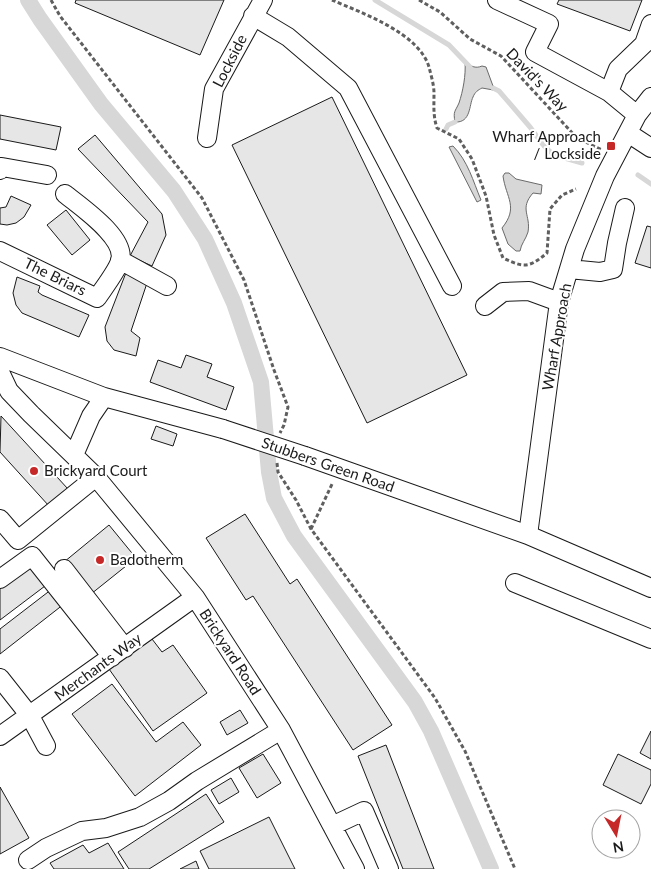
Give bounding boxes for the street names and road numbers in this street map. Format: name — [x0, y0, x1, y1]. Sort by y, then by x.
street label: Lockside — [208, 31, 250, 90]
street label: David's Way — [503, 44, 573, 115]
street label: The Briars — [21, 253, 89, 299]
street label: Wharf Approach — [538, 282, 574, 392]
street label: Stubbers Green Road — [260, 433, 397, 495]
street label: Brickyard Road — [196, 605, 265, 698]
street label: Merchants Way — [50, 628, 145, 704]

